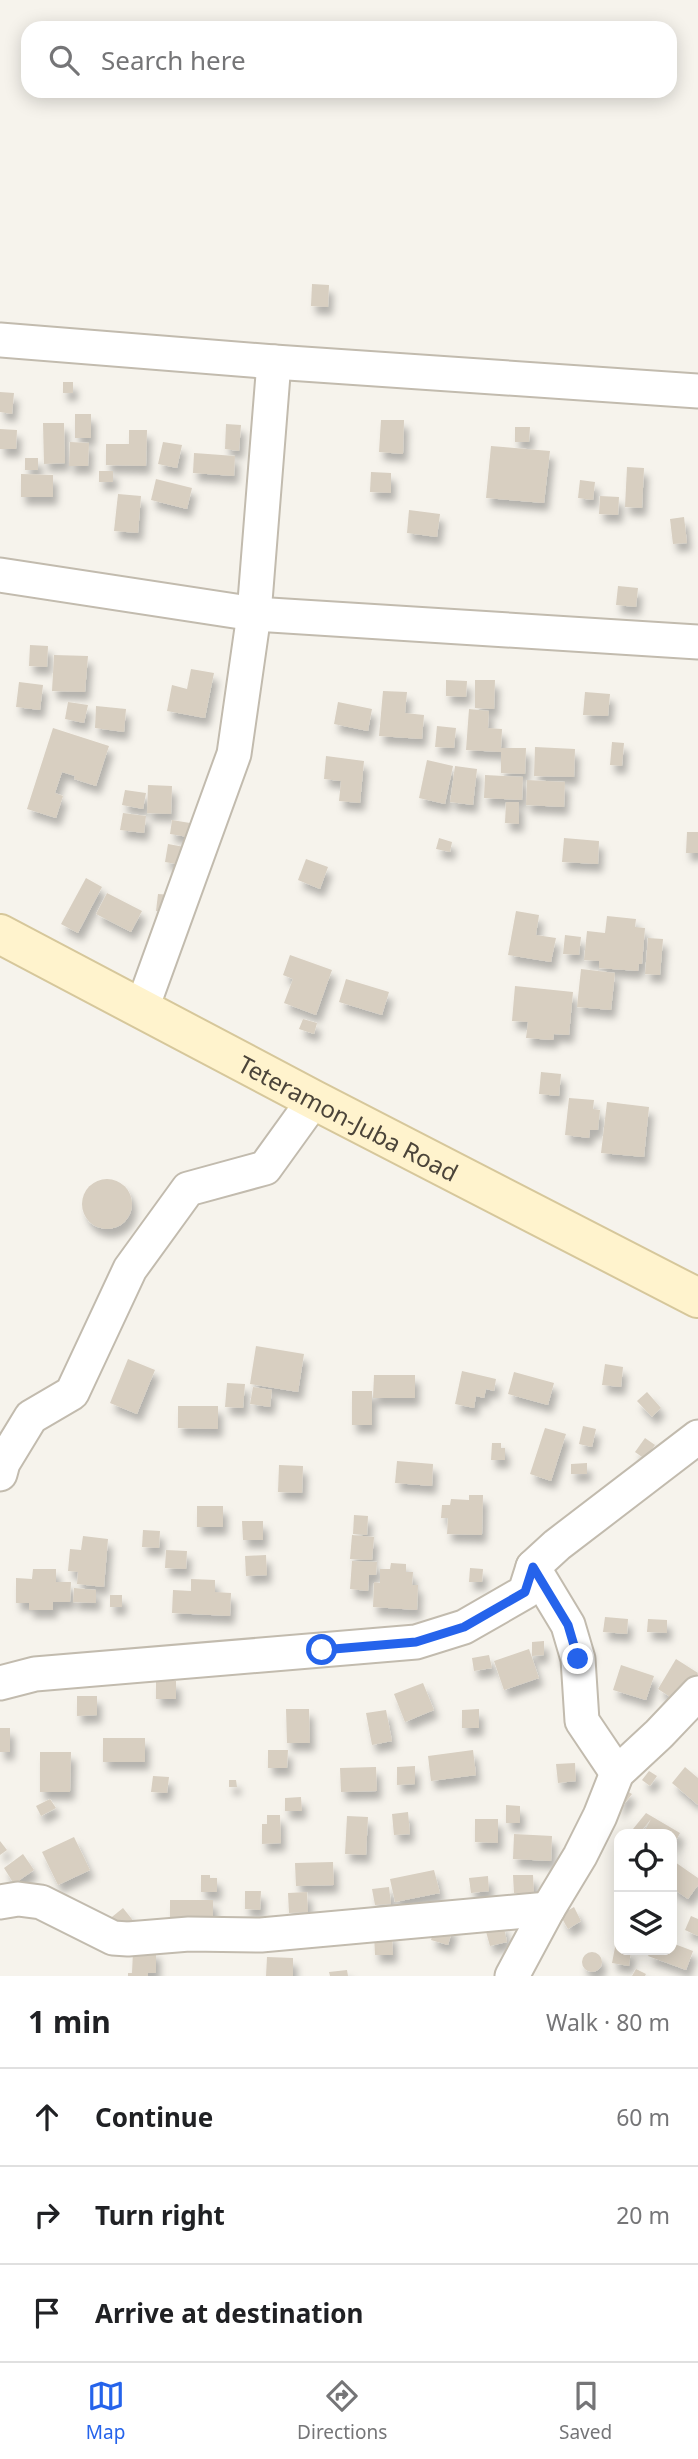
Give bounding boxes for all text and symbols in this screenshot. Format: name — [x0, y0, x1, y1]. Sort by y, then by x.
search box — [21, 21, 677, 98]
icon: search — [45, 41, 83, 79]
text: Search here — [101, 42, 246, 78]
street label: Teteramon-Juba Road — [233, 1047, 464, 1188]
route start — [306, 1634, 337, 1665]
route end — [562, 1643, 593, 1674]
map controls — [614, 1829, 677, 1955]
button: locate — [614, 1829, 677, 1892]
button: layers — [614, 1892, 677, 1955]
text: 1 min — [28, 2001, 111, 2042]
text: Walk · 80 m — [546, 2006, 670, 2038]
icon: ahead — [28, 2098, 66, 2136]
text: Continue — [95, 2099, 213, 2135]
text: 60 m — [616, 2101, 670, 2133]
icon: right — [28, 2196, 66, 2234]
text: Turn right — [95, 2197, 225, 2233]
text: 20 m — [616, 2199, 670, 2231]
icon: arrive — [28, 2294, 66, 2332]
text: Arrive at destination — [95, 2295, 364, 2331]
tab: Map — [86, 2377, 125, 2445]
tab: Directions — [297, 2377, 387, 2445]
tab: Saved — [559, 2377, 612, 2445]

